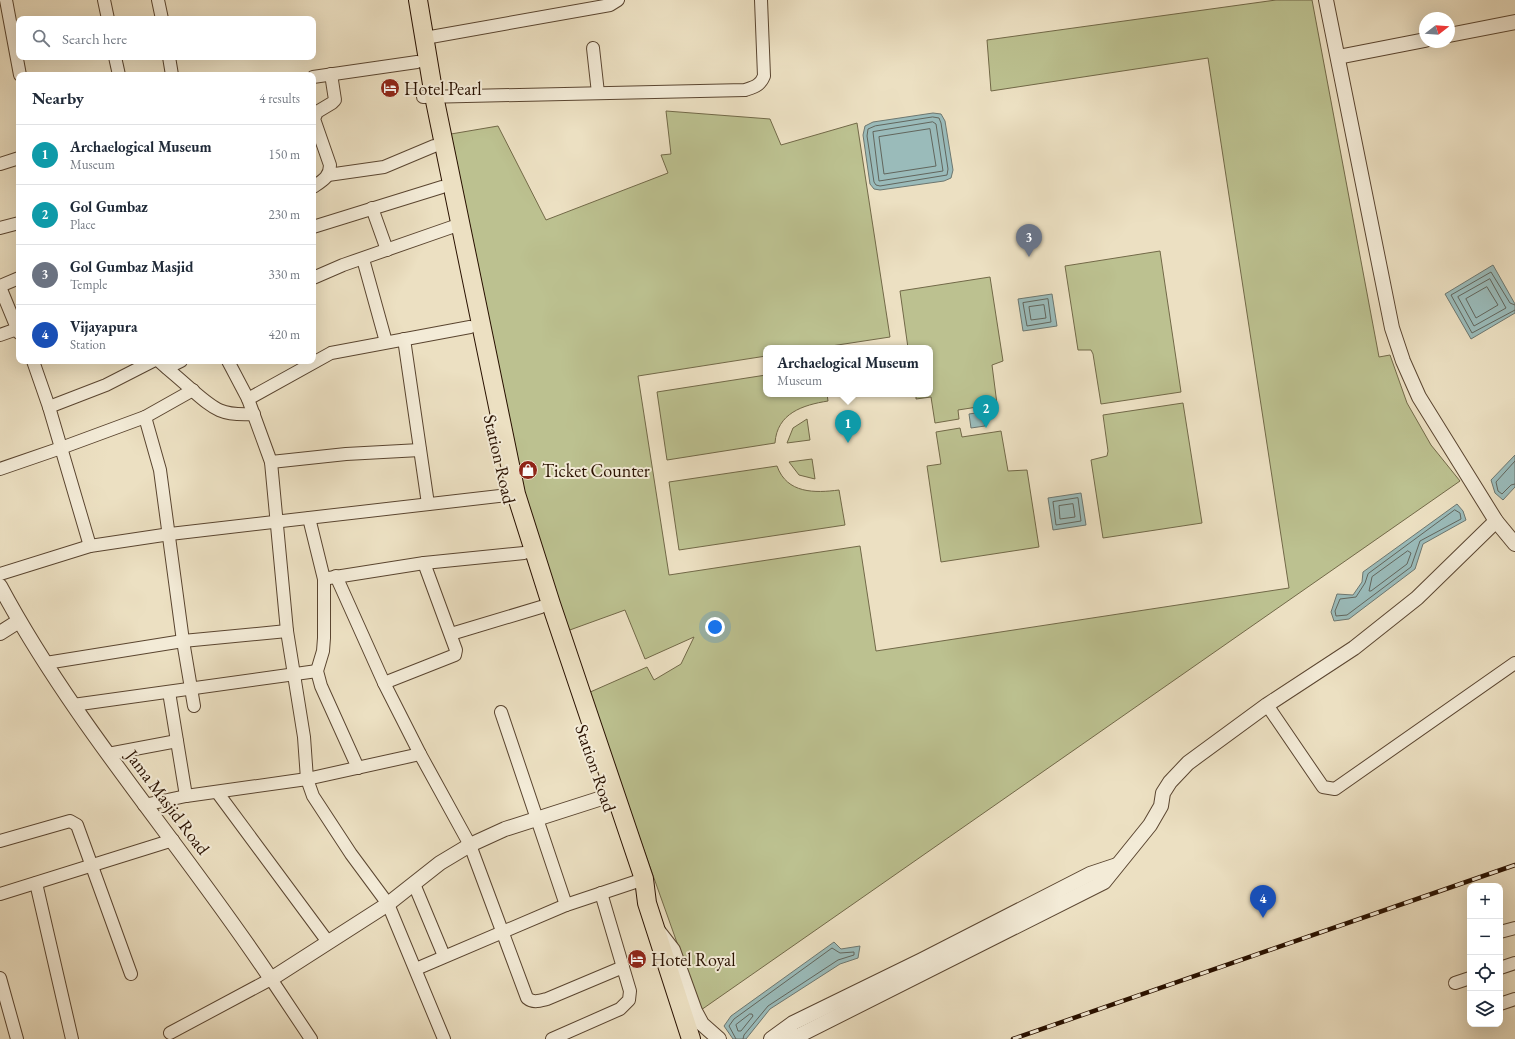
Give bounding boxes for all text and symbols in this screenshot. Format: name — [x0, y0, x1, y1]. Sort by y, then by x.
north arrow — [1419, 12, 1455, 48]
search box — [16, 16, 316, 60]
icon: search — [30, 27, 52, 49]
text: Search here — [62, 29, 127, 48]
hotel icon: Hotel Pearl — [379, 77, 401, 99]
place label: Hotel Pearl — [404, 77, 482, 100]
text: Nearby — [32, 87, 84, 109]
text: 4 results — [259, 90, 300, 107]
text: Archaelogical Museum — [70, 137, 212, 156]
text: 1 — [42, 146, 48, 163]
text: 150 m — [269, 146, 300, 163]
text: Museum — [70, 156, 115, 173]
text: Gol Gumbaz — [70, 197, 148, 216]
text: 2 — [42, 206, 48, 223]
text: 230 m — [269, 206, 300, 223]
text: Place — [70, 216, 96, 233]
pin: 3 — [1016, 224, 1042, 257]
text: Gol Gumbaz Masjid — [70, 257, 194, 276]
text: 3 — [42, 266, 48, 283]
text: 330 m — [269, 266, 300, 283]
text: Temple — [70, 276, 107, 293]
text: Vijayapura — [70, 317, 138, 336]
text: 4 — [42, 326, 48, 343]
text: 420 m — [269, 326, 300, 343]
text: Station — [70, 336, 106, 353]
popup — [763, 345, 933, 397]
text: Archaelogical Museum — [777, 353, 919, 372]
text: Museum — [777, 372, 822, 389]
pin: 2 — [973, 395, 999, 428]
pin: 1 — [835, 410, 861, 443]
street label: Station Road — [479, 412, 522, 507]
shop icon: Ticket Counter — [517, 459, 539, 481]
place label: Ticket Counter — [542, 459, 650, 482]
your location — [705, 617, 725, 637]
street label: Station Road — [570, 721, 622, 816]
street label: Jama Masjid Road — [120, 743, 216, 860]
map controls — [1467, 883, 1503, 1027]
button: + — [1467, 883, 1503, 919]
pin: 4 — [1250, 885, 1276, 918]
button: − — [1467, 919, 1503, 955]
hotel icon: Hotel Royal — [626, 948, 648, 970]
place label: Hotel Royal — [651, 948, 736, 971]
button: locate — [1467, 955, 1503, 991]
button: layers — [1467, 991, 1503, 1027]

